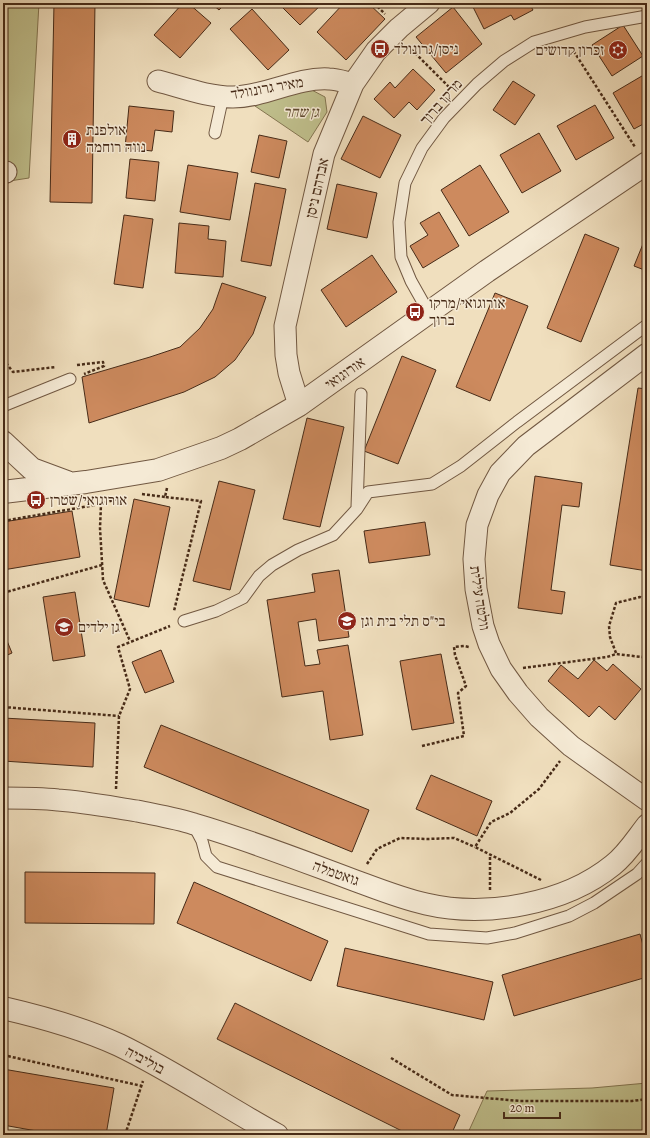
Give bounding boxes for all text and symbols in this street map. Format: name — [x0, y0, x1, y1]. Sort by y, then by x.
bus stop icon: ניסן/גרונולד — [369, 38, 391, 60]
place label: ניסן/גרונולד — [394, 39, 459, 59]
synagogue icon: זכרון קדושים — [607, 39, 629, 61]
place label: זכרון קדושים — [536, 40, 604, 60]
street label: מאיר גרונוולד — [229, 72, 305, 104]
street label: מרקו ברוך — [415, 74, 467, 130]
park label: גן שחר — [283, 102, 320, 122]
place label: אולפנת נווה רוחמה — [86, 120, 146, 157]
building icon: אולפנת נווה רוחמה — [61, 128, 83, 150]
street label: אברהם ניסן — [300, 156, 334, 220]
place label: אורוגואי/מרקו ברוך — [429, 293, 505, 330]
bus stop icon: אורוגואי/מרקו ברוך — [404, 301, 426, 323]
street label: אורוגואי — [321, 352, 369, 394]
bus stop icon: אורוגואי/שטרן — [25, 489, 47, 511]
place label: אורוגואי/שטרן — [50, 490, 127, 510]
street label: וולטה עילית — [465, 564, 495, 632]
school or university icon: בי"ס תלי בית וגן — [336, 610, 358, 632]
place label: בי"ס תלי בית וגן — [361, 611, 446, 631]
school or university icon: גן ילדים — [53, 616, 75, 638]
place label: גן ילדים — [78, 617, 120, 637]
street label: גואטמלה — [310, 855, 362, 891]
street label: בוליביה — [122, 1041, 168, 1079]
scale bar — [504, 1094, 560, 1120]
text: 20 m — [510, 1100, 534, 1116]

